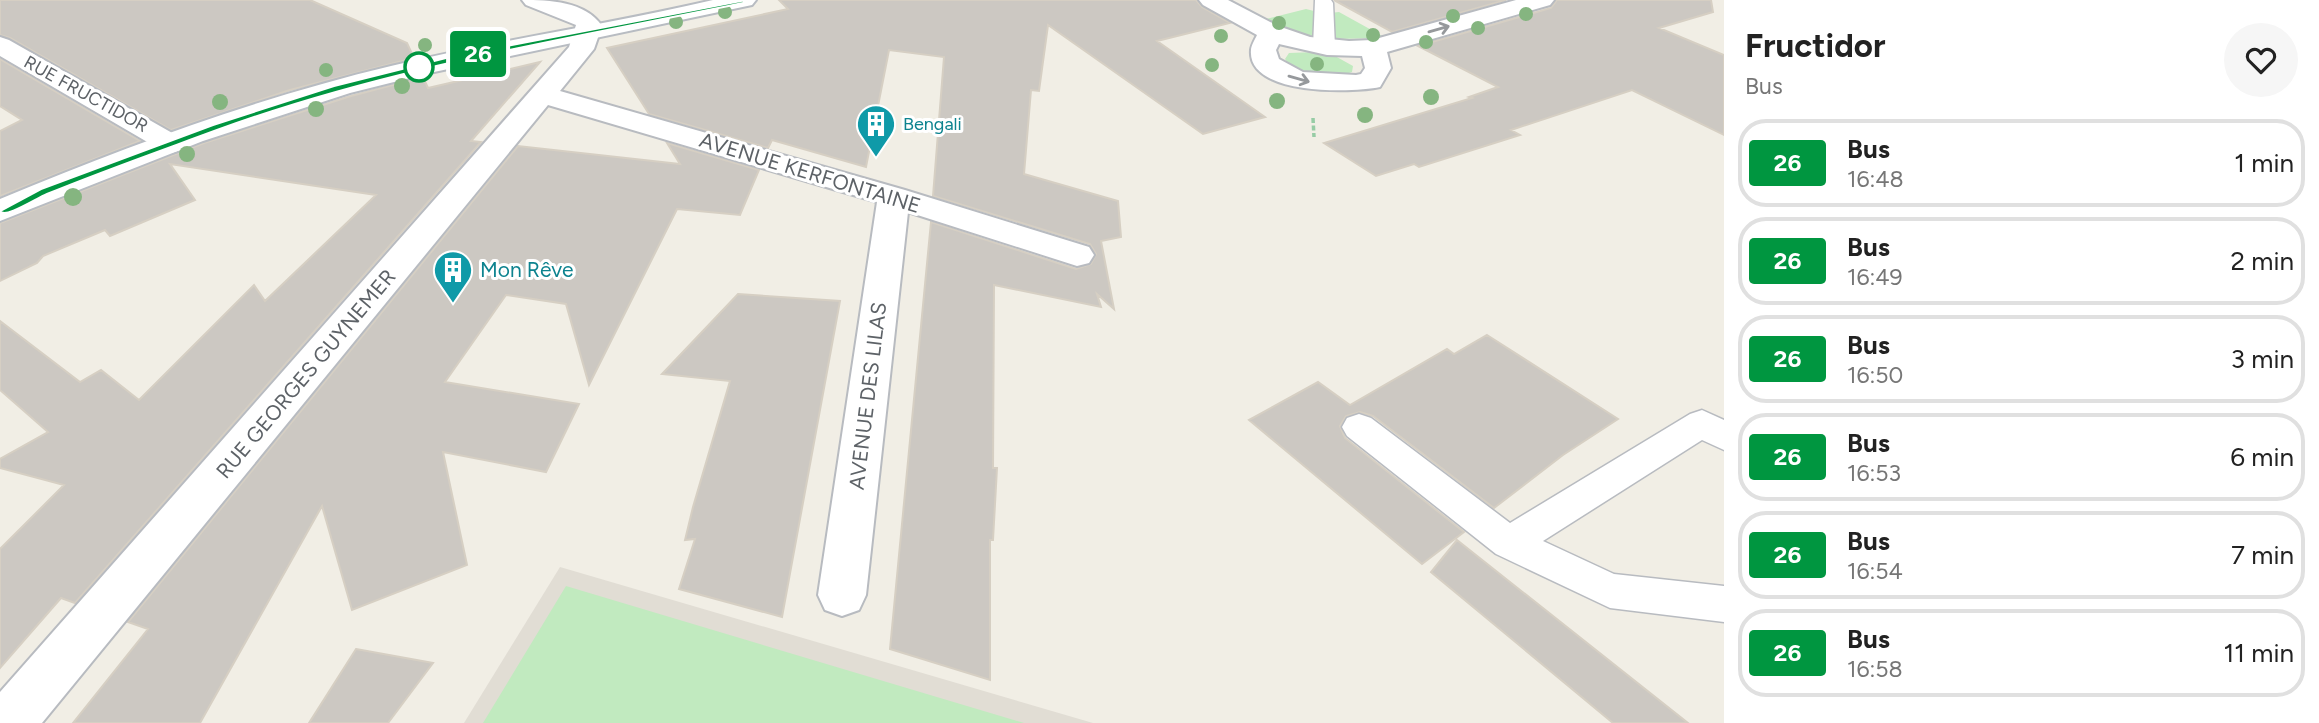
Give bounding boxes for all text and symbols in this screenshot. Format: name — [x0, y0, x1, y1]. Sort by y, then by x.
one-way arrow — [1427, 22, 1450, 35]
button: heart — [2224, 23, 2298, 97]
text: Fructidor — [1745, 26, 1885, 65]
line badge: 26 — [447, 31, 510, 77]
text: 26 — [464, 39, 492, 68]
street label: RUE FRUCTIDOR — [20, 51, 152, 137]
unlabelled marker — [404, 52, 434, 82]
text: Bus — [1745, 72, 1783, 100]
one-way arrow — [1287, 73, 1309, 86]
building icon: Bengali — [855, 103, 897, 158]
place label: Bengali — [903, 113, 962, 135]
street label: AVENUE KERFONTAINE — [696, 127, 924, 218]
text: Bus — [1847, 133, 1890, 165]
text: 1 min — [2234, 147, 2294, 179]
text: 26 — [1774, 148, 1801, 177]
text: 16:48 — [1847, 165, 1904, 193]
text: Bus — [1847, 231, 1890, 263]
text: 2 min — [2230, 245, 2294, 277]
text: 26 — [1774, 246, 1801, 275]
building icon: Mon Rêve — [432, 249, 474, 304]
place label: Mon Rêve — [480, 257, 573, 282]
text: 16:49 — [1847, 263, 1903, 291]
street label: RUE GEORGES GUYNEMER — [211, 264, 400, 483]
street label: AVENUE DES LILAS — [844, 301, 891, 491]
text: Bus — [1847, 329, 1890, 361]
text: 3 min — [2231, 343, 2294, 375]
text: 26 — [1774, 344, 1801, 373]
text: 16:50 — [1847, 361, 1903, 389]
text: Bus — [1847, 427, 1890, 459]
text: 6 min — [2230, 441, 2294, 473]
text: 26 — [1774, 442, 1801, 471]
text: 16:53 — [1847, 459, 1901, 487]
text: Bus — [1847, 525, 1890, 557]
text: 7 min — [2231, 539, 2294, 571]
text: 26 — [1774, 540, 1801, 569]
text: 16:54 — [1847, 557, 1903, 585]
text: Bus — [1847, 623, 1890, 655]
text: 11 min — [2223, 637, 2294, 669]
text: 26 — [1774, 638, 1801, 667]
text: 16:58 — [1847, 655, 1903, 683]

